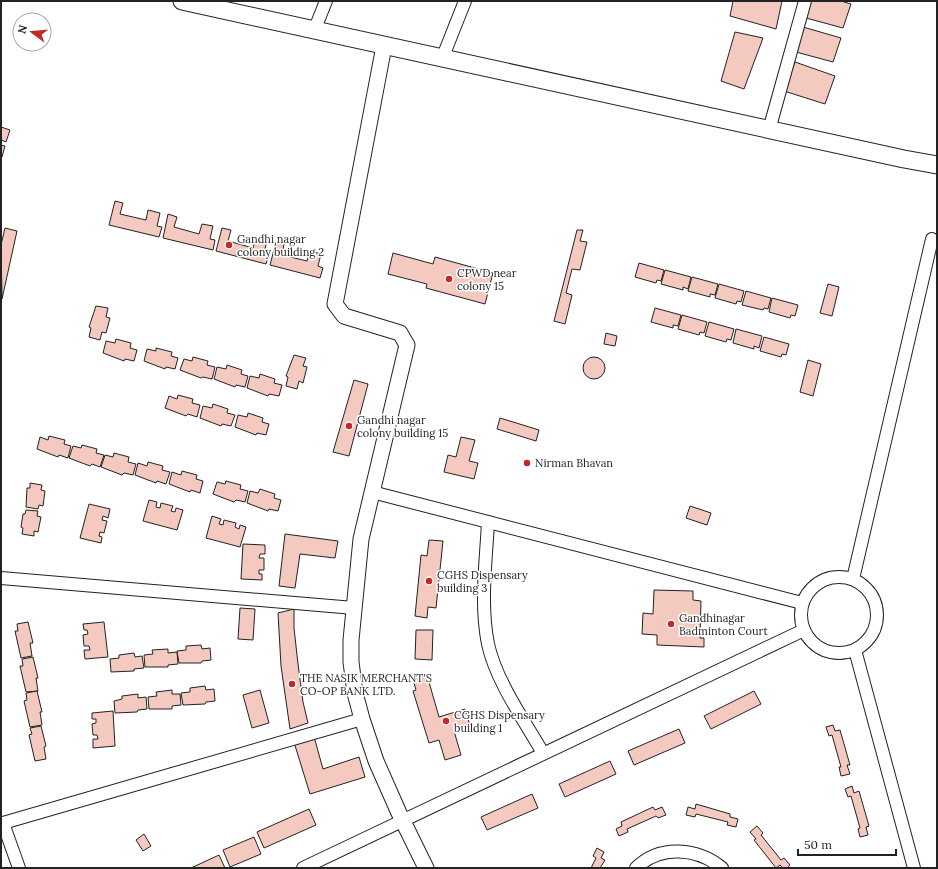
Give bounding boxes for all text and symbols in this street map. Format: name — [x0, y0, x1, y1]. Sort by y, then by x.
north arrow — [12, 12, 52, 52]
text: N — [14, 23, 30, 35]
place label: Gandhi nagar colony building 2 — [237, 232, 324, 259]
marker: Gandhi nagar colony building 2 — [224, 240, 234, 250]
place label: CPWD near colony 15 — [457, 266, 517, 293]
marker: CPWD near colony 15 — [444, 274, 454, 284]
place label: Gandhi nagar colony building 15 — [357, 413, 448, 440]
marker: Gandhi nagar colony building 15 — [344, 421, 354, 431]
place label: Nirman Bhavan — [535, 456, 613, 470]
marker: Nirman Bhavan — [522, 458, 532, 468]
place label: CGHS Dispensary building 3 — [437, 568, 528, 595]
marker: CGHS Dispensary building 3 — [424, 576, 434, 586]
place label: Gandhinagar Badminton Court — [679, 611, 768, 638]
marker: Gandhinagar Badminton Court — [666, 619, 676, 629]
place label: THE NASIK MERCHANT'S CO-OP BANK LTD. — [300, 671, 432, 698]
marker: THE NASIK MERCHANT'S CO-OP BANK LTD. — [287, 679, 297, 689]
place label: CGHS Dispensary building 1 — [454, 708, 545, 735]
marker: CGHS Dispensary building 1 — [441, 716, 451, 726]
scale bar — [798, 831, 896, 857]
text: 50 m — [804, 837, 832, 852]

